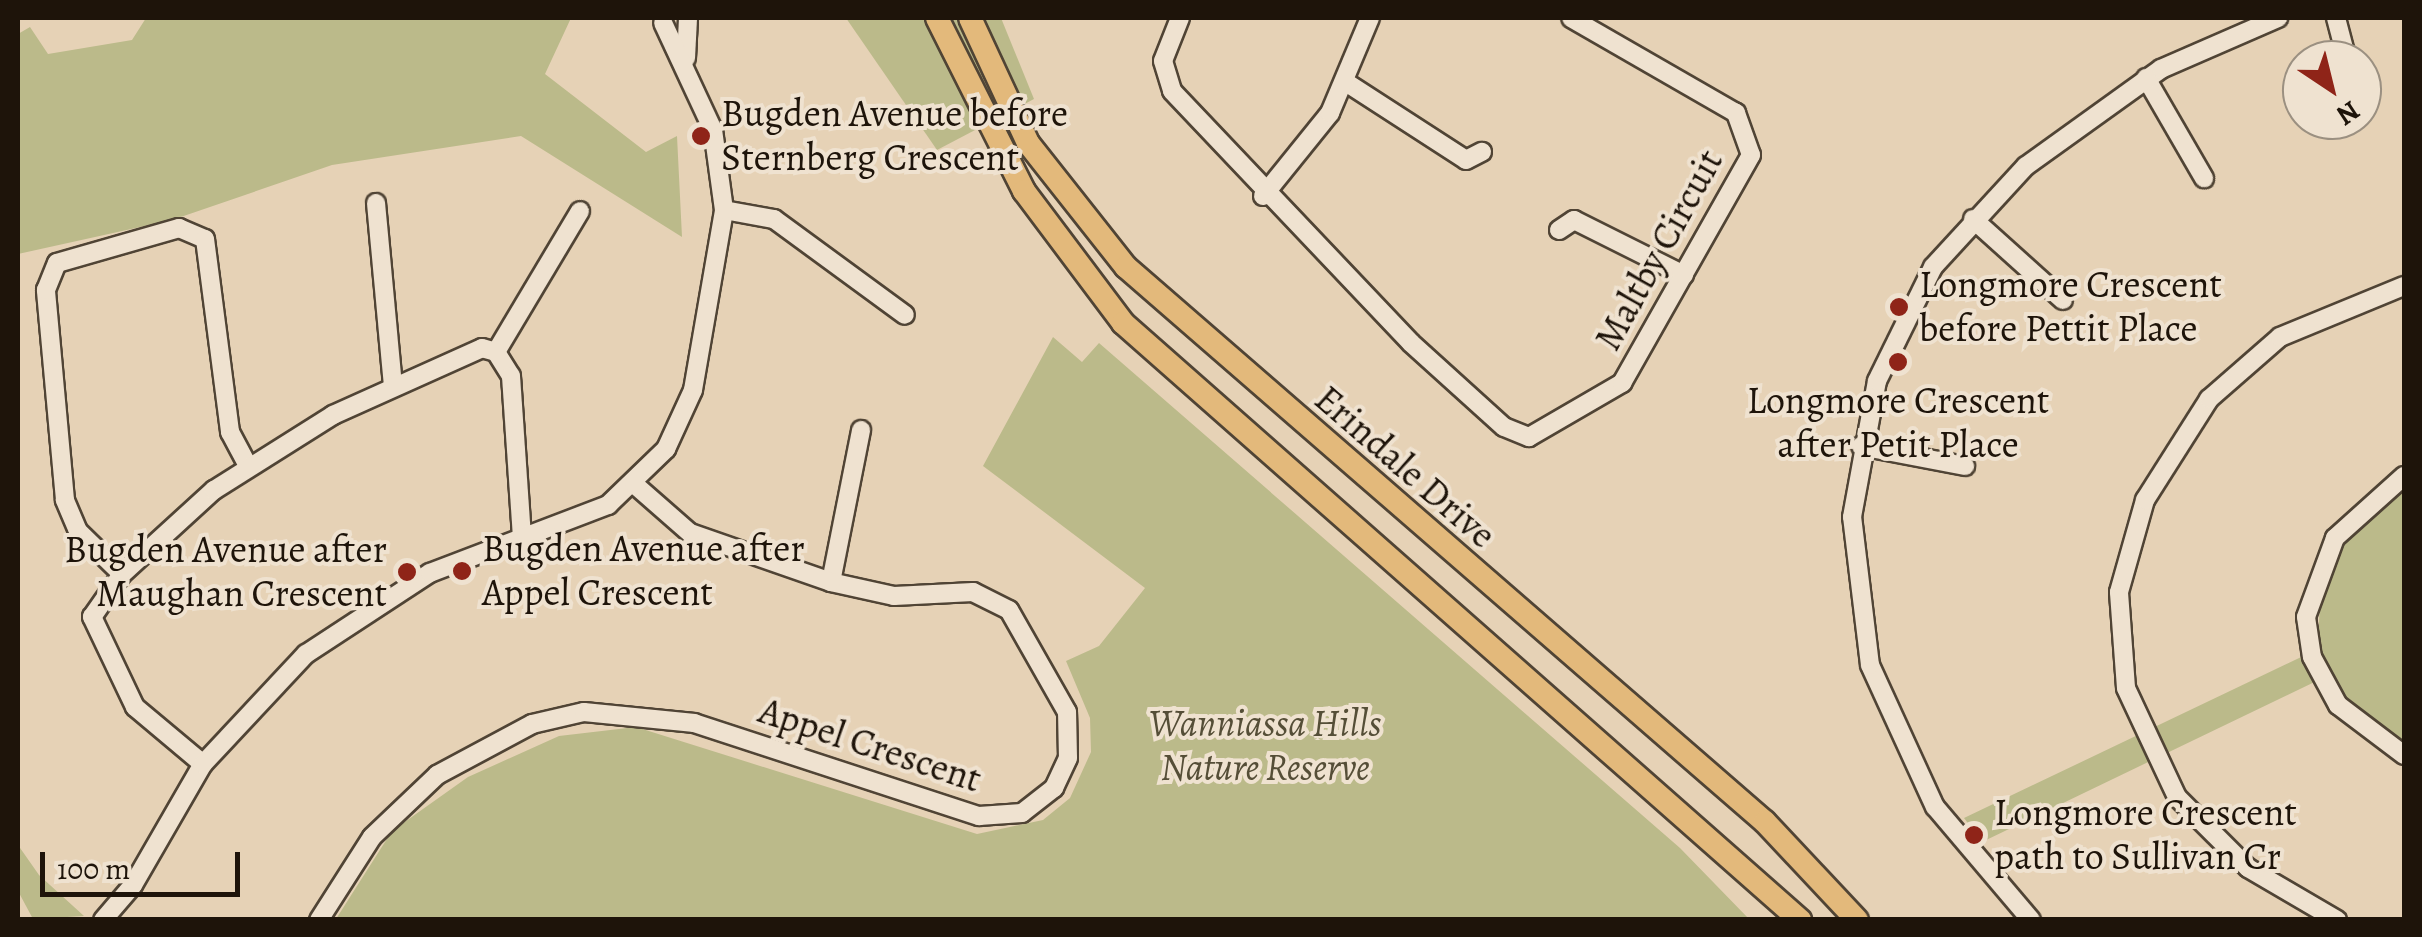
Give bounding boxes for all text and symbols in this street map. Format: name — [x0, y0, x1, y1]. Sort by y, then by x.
north arrow — [2282, 40, 2382, 140]
place label: Bugden Avenue before Sternberg Crescent — [721, 91, 1068, 180]
text: N — [2329, 92, 2367, 134]
marker: Bugden Avenue before Sternberg Crescent — [690, 125, 712, 147]
street label: Maltby Circuit — [1585, 142, 1733, 358]
place label: Longmore Crescent before Pettit Place — [1919, 262, 2222, 352]
marker: Longmore Crescent before Pettit Place — [1888, 296, 1910, 318]
marker: Longmore Crescent after Petit Place — [1887, 351, 1909, 373]
street label: Erindale Drive — [1305, 376, 1505, 558]
place label: Longmore Crescent after Petit Place — [1747, 378, 2049, 468]
place label: Bugden Avenue after Appel Crescent — [482, 526, 805, 616]
place label: Bugden Avenue after Maughan Crescent — [64, 527, 387, 616]
marker: Bugden Avenue after Appel Crescent — [451, 560, 473, 582]
marker: Bugden Avenue after Maughan Crescent — [396, 561, 418, 583]
street label: Appel Crescent — [753, 688, 987, 802]
park label: Wanniassa Hills Nature Reserve — [1149, 701, 1381, 791]
place label: Longmore Crescent path to Sullivan Cr — [1994, 790, 2297, 879]
marker: Longmore Crescent path to Sullivan Cr — [1963, 824, 1985, 846]
scale bar — [45, 832, 245, 894]
text: 100 m — [57, 849, 130, 889]

